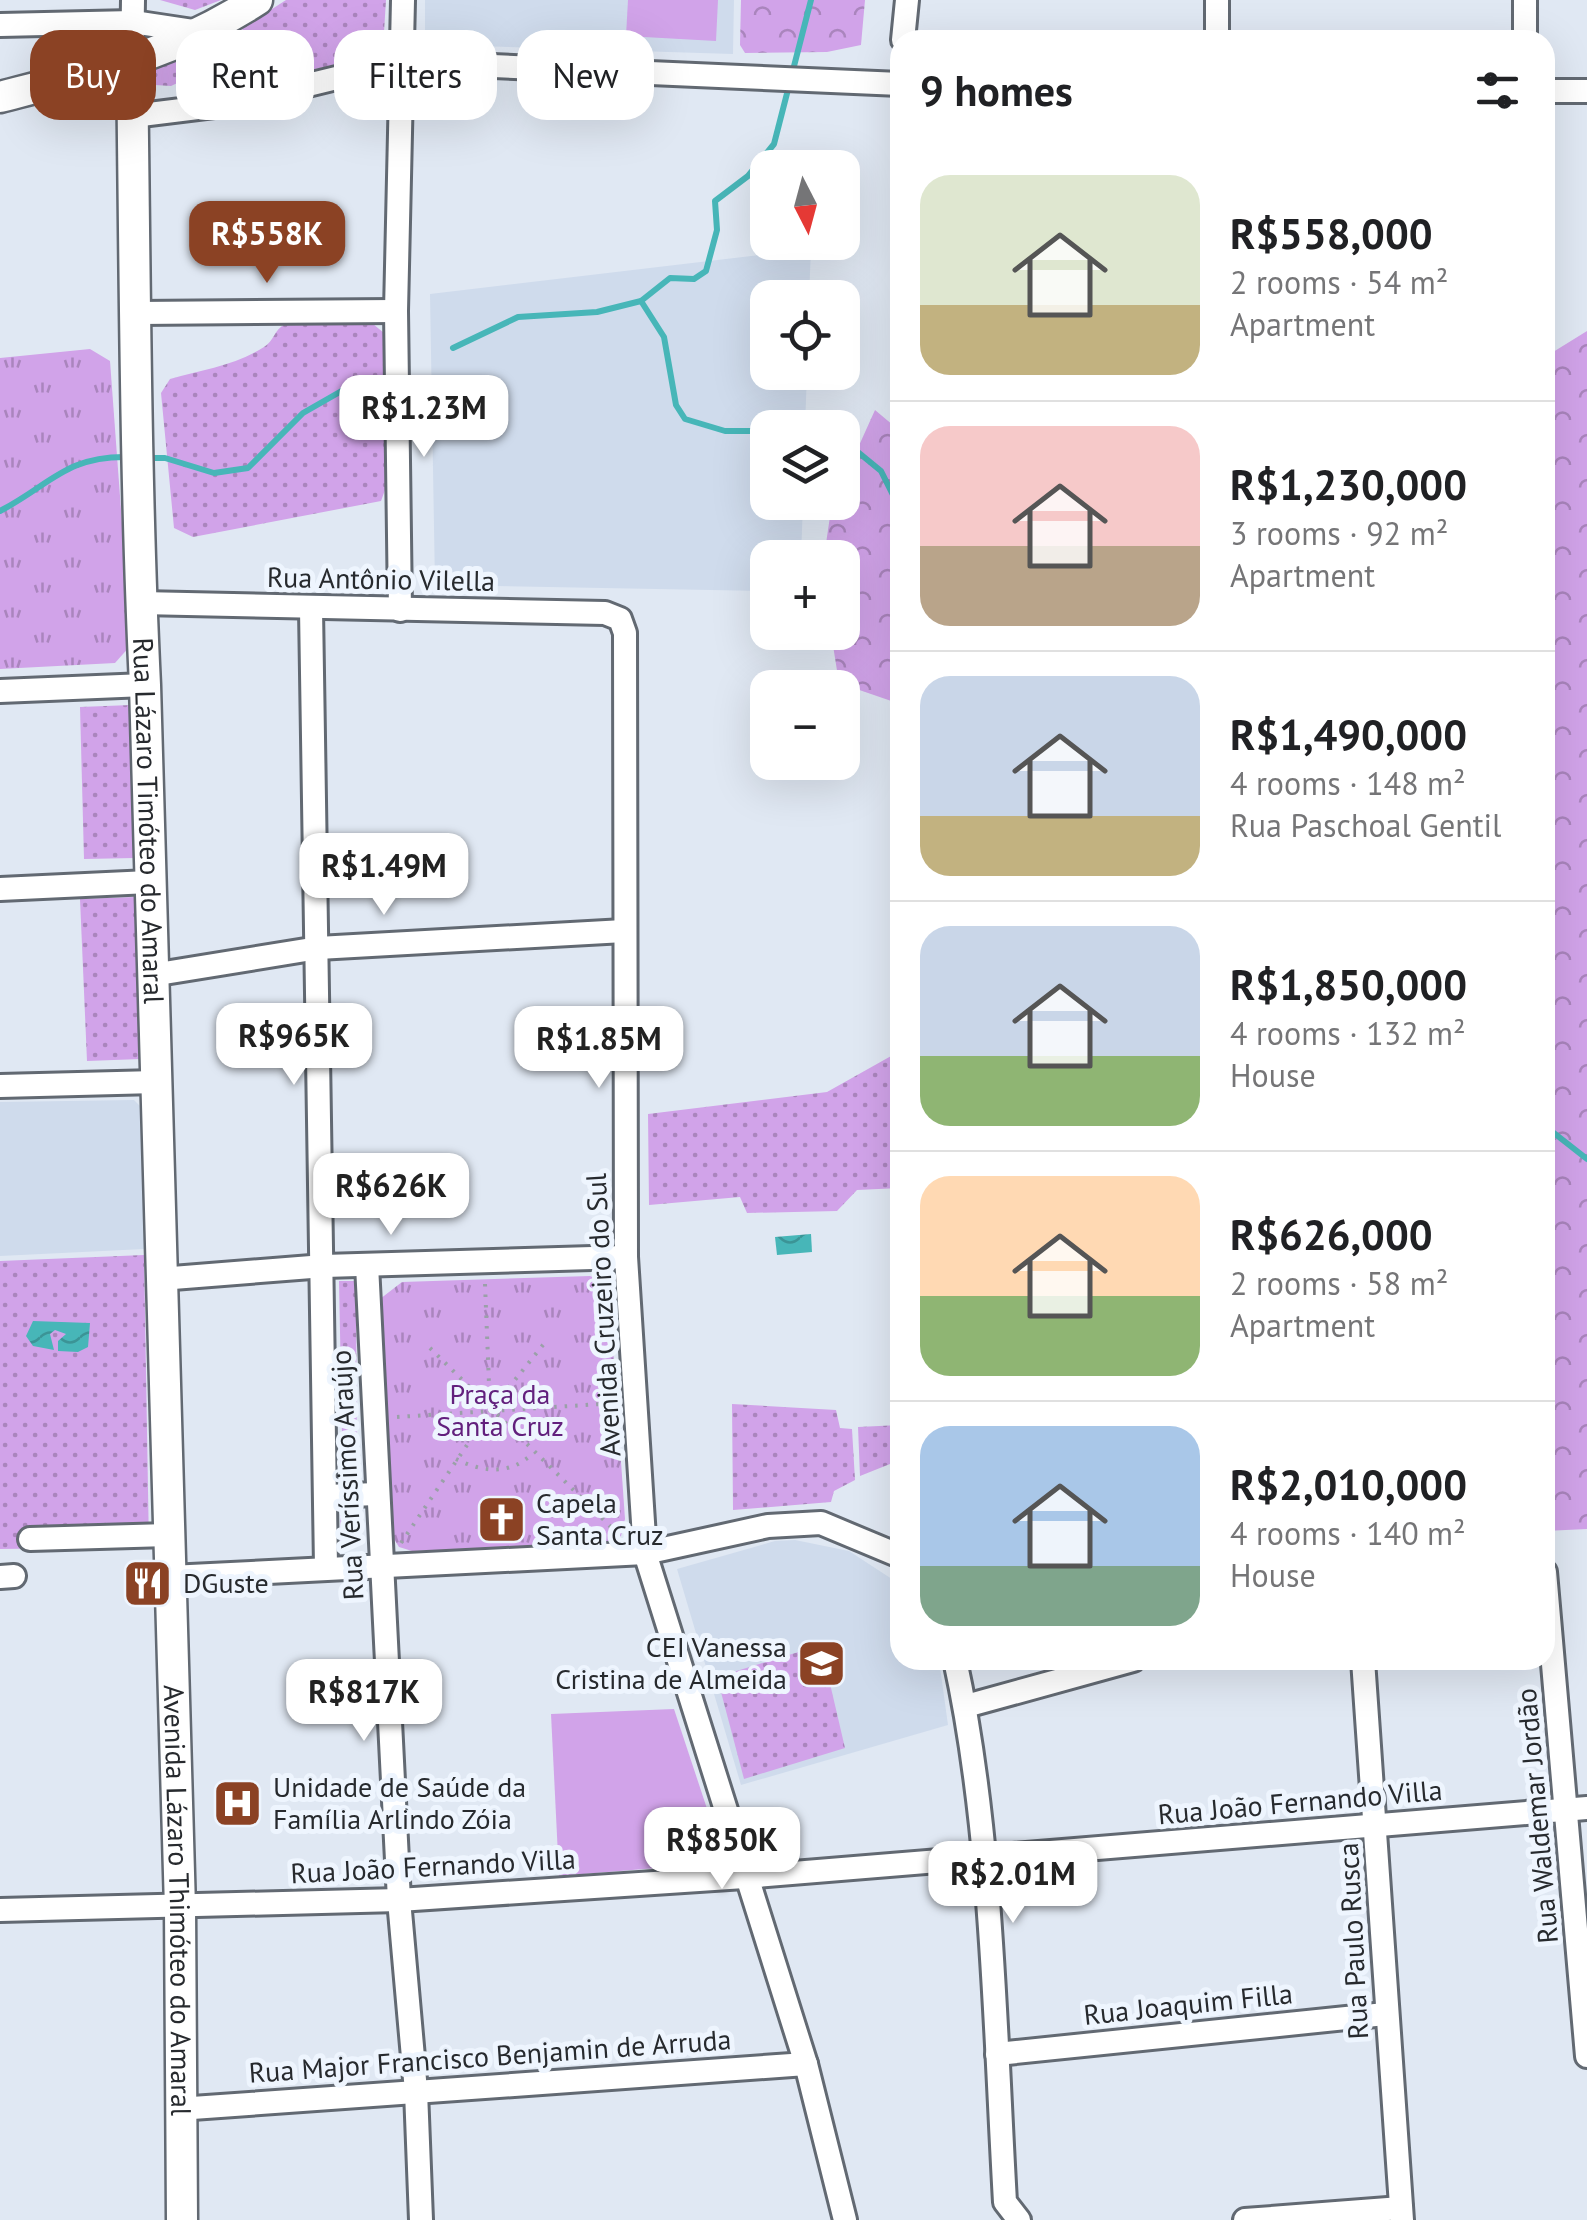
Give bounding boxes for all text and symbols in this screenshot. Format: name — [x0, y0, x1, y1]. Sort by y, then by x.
chip: Buy — [30, 30, 156, 120]
chip: Rent — [176, 30, 314, 120]
chip: Filters — [334, 30, 497, 120]
chip: New — [517, 30, 654, 120]
text: 9 homes — [920, 63, 1073, 118]
icon: filters — [1470, 63, 1525, 118]
north arrow — [750, 150, 860, 260]
map controls — [750, 150, 860, 780]
pin: R$558K — [186, 201, 348, 286]
text: R$558,000 — [1230, 206, 1433, 261]
text: R$558K — [211, 212, 323, 254]
icon: home — [1000, 215, 1120, 335]
text: 2 rooms · 54 m² — [1230, 261, 1448, 303]
button: locate — [750, 280, 860, 390]
text: Apartment — [1230, 303, 1375, 345]
pin: R$1.23M — [332, 375, 516, 460]
text: R$1.23M — [361, 386, 487, 428]
button: layers — [750, 410, 860, 520]
text: R$1,230,000 — [1230, 457, 1467, 512]
icon: home — [1000, 466, 1120, 586]
text: 3 rooms · 92 m² — [1230, 512, 1448, 554]
button: + — [750, 540, 860, 650]
text: Apartment — [1230, 554, 1375, 596]
street label: Rua Antônio Vilella — [267, 558, 495, 599]
street label: Rua Lázaro Timóteo do Amaral — [125, 637, 173, 1005]
button: − — [750, 670, 860, 780]
text: R$1,490,000 — [1230, 707, 1467, 762]
icon: home — [1000, 716, 1120, 836]
text: 4 rooms · 148 m² — [1230, 762, 1466, 804]
text: Rua Paschoal Gentil — [1230, 804, 1501, 846]
pin: R$1.49M — [292, 833, 476, 918]
text: R$1.49M — [321, 844, 447, 886]
text: R$1,850,000 — [1230, 957, 1467, 1012]
icon: home — [1000, 966, 1120, 1086]
pin: R$965K — [213, 1003, 375, 1088]
pin: R$1.85M — [507, 1006, 691, 1091]
text: 4 rooms · 132 m² — [1230, 1012, 1466, 1054]
text: R$965K — [238, 1014, 350, 1056]
text: R$1.85M — [536, 1017, 662, 1059]
text: House — [1230, 1054, 1316, 1096]
pin: R$626K — [310, 1153, 472, 1238]
text: R$626K — [335, 1164, 447, 1206]
street label: Avenida Cruzeiro do Sul — [577, 1172, 628, 1458]
text: R$626,000 — [1230, 1207, 1433, 1262]
icon: home — [1000, 1216, 1120, 1336]
text: 2 rooms · 58 m² — [1230, 1262, 1448, 1304]
text: Apartment — [1230, 1304, 1375, 1346]
street label: Rua Veríssimo Araújo — [321, 1349, 372, 1601]
park label: Praça da Santa Cruz — [436, 1375, 564, 1444]
text: R$2,010,000 — [1230, 1457, 1467, 1512]
icon: home — [1000, 1466, 1120, 1586]
place label: Capela Santa Cruz — [536, 1484, 664, 1553]
church icon: Capela Santa Cruz — [475, 1493, 527, 1545]
text: 4 rooms · 140 m² — [1230, 1512, 1466, 1554]
text: House — [1230, 1554, 1316, 1596]
restaurant icon: DGuste — [122, 1557, 174, 1609]
place label: DGuste — [183, 1564, 269, 1601]
place label: CEI Vanessa Cristina de Almeida — [555, 1628, 787, 1697]
school or university icon: CEI Vanessa Cristina de Almeida — [796, 1637, 848, 1689]
pin: R$817K — [283, 1659, 445, 1744]
text: R$817K — [308, 1670, 420, 1712]
street label: Avenida Lázaro Thimóteo do Amaral — [156, 1684, 200, 2116]
street label: Rua Waldemar Jordão — [1507, 1687, 1566, 1945]
place label: Unidade de Saúde da Família Arlindo Zóia — [273, 1768, 526, 1837]
street label: Rua João Fernando Villa — [1156, 1771, 1444, 1832]
hospital icon: Unidade de Saúde da Família Arlindo Zóia — [212, 1777, 264, 1829]
pin: R$850K — [641, 1807, 803, 1892]
text: R$850K — [666, 1818, 778, 1860]
street label: Rua João Fernando Villa — [289, 1840, 576, 1891]
pin: R$2.01M — [921, 1841, 1105, 1926]
street label: Rua Paulo Rusca — [1329, 1842, 1376, 2040]
text: R$2.01M — [950, 1852, 1076, 1894]
street label: Rua Joaquim Filla — [1082, 1974, 1294, 2033]
street label: Rua Major Francisco Benjamin de Arruda — [247, 2020, 732, 2091]

